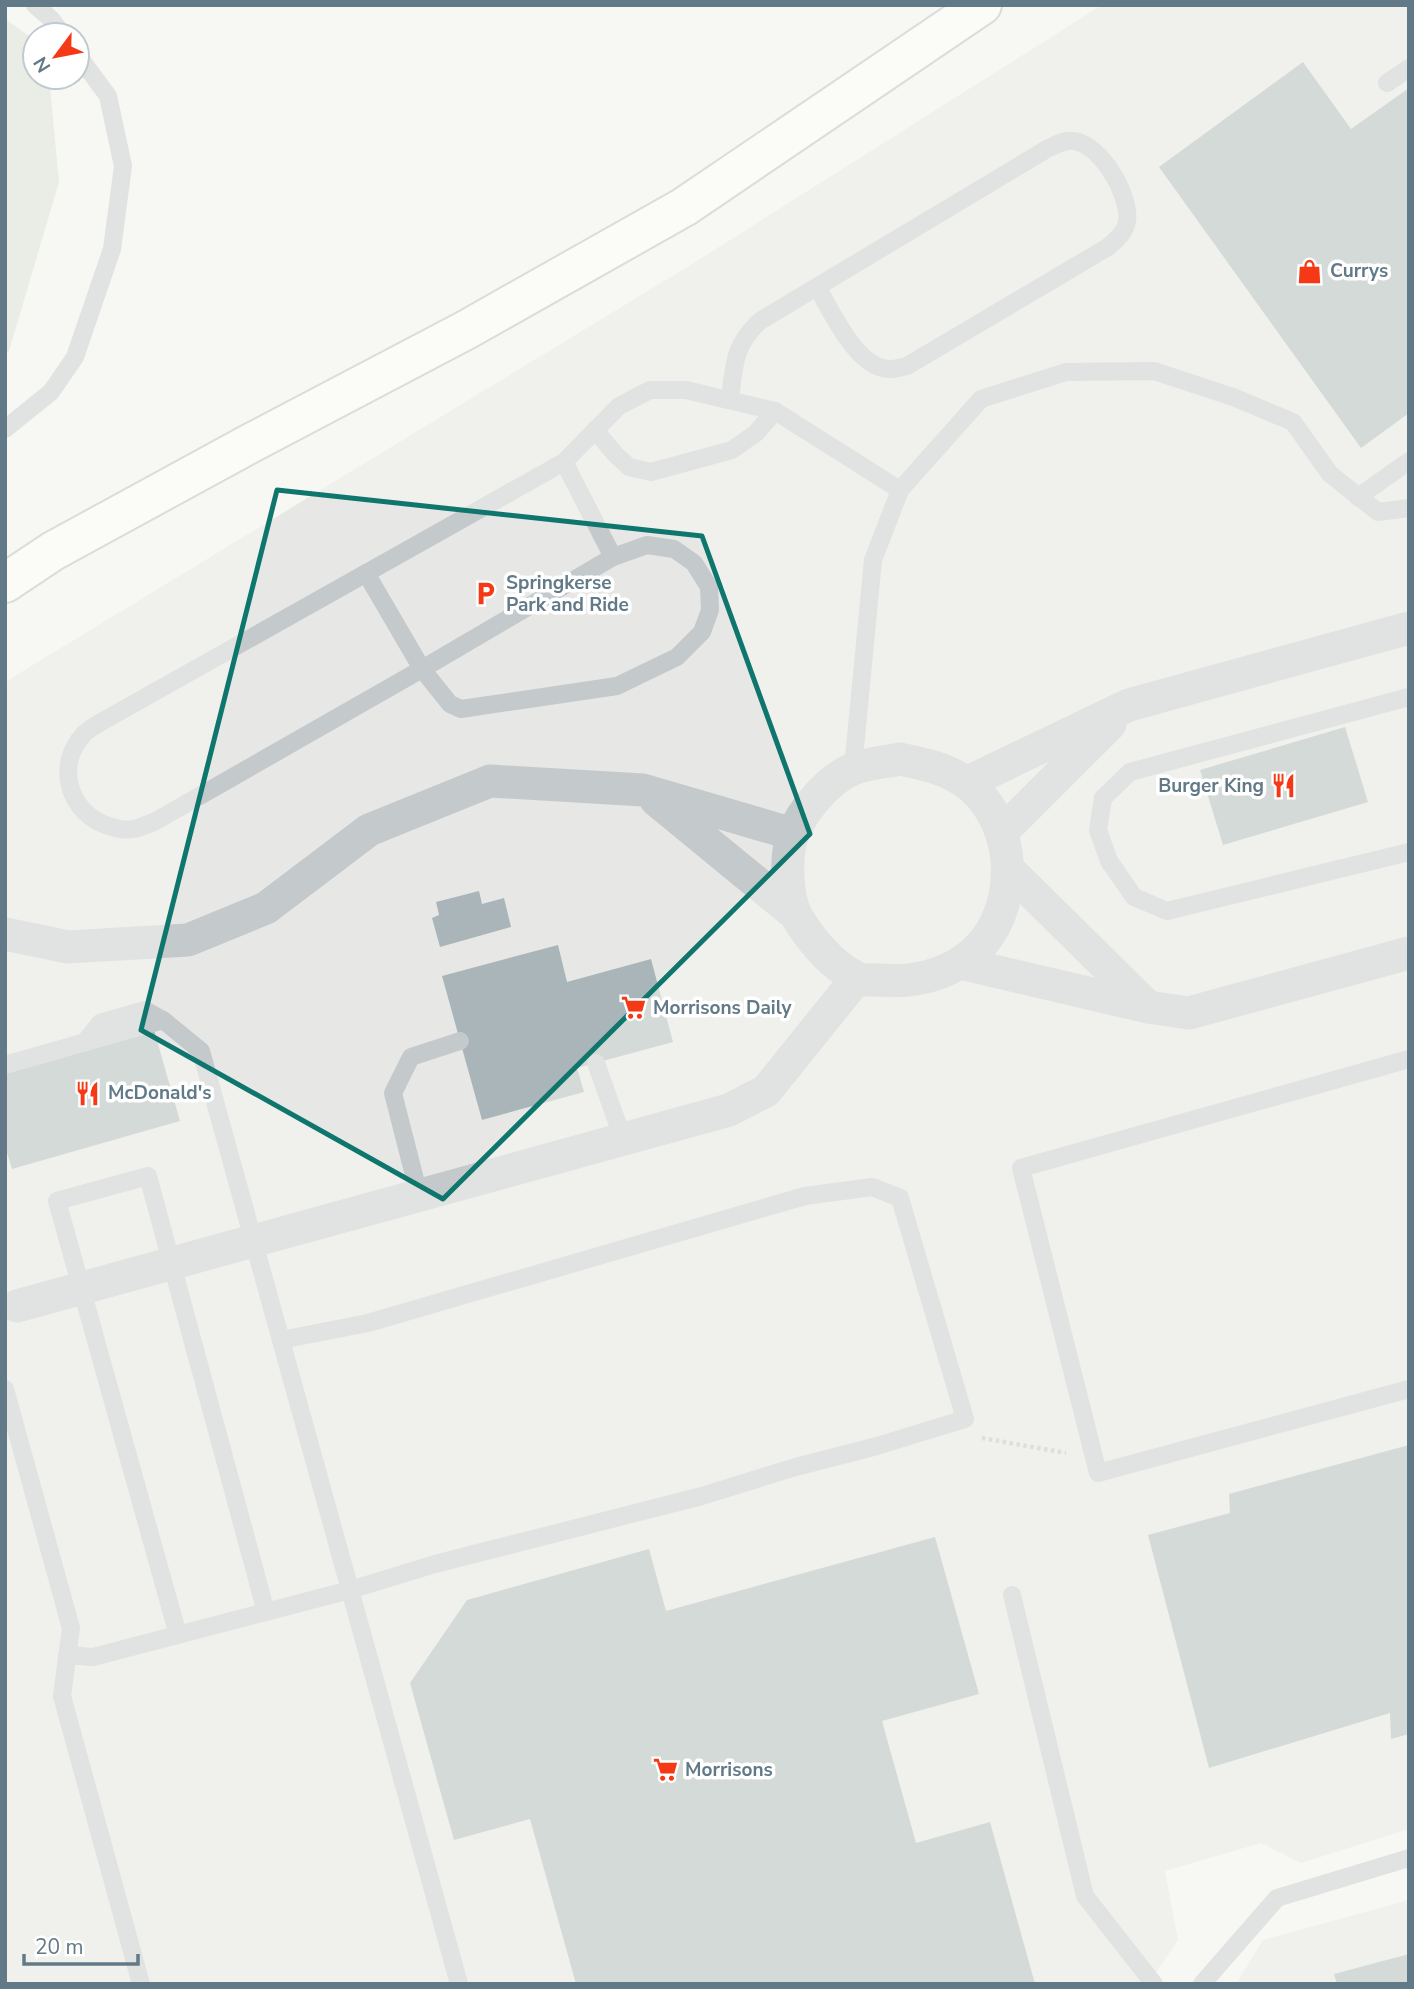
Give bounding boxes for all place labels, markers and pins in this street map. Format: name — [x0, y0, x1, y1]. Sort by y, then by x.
shop icon: Currys — [1296, 257, 1324, 285]
place label: Currys — [1330, 258, 1388, 284]
place label: Springkerse Park and Ride — [506, 570, 629, 618]
parking icon: Springkerse Park and Ride — [472, 580, 500, 608]
restaurant icon: Burger King — [1270, 772, 1298, 800]
place label: Burger King — [1158, 773, 1264, 799]
supermarket icon: Morrisons Daily — [619, 994, 647, 1022]
place label: Morrisons Daily — [653, 995, 792, 1021]
restaurant icon: McDonald's — [74, 1079, 102, 1107]
place label: McDonald's — [108, 1080, 212, 1106]
supermarket icon: Morrisons — [651, 1756, 679, 1784]
place label: Morrisons — [685, 1757, 773, 1783]

